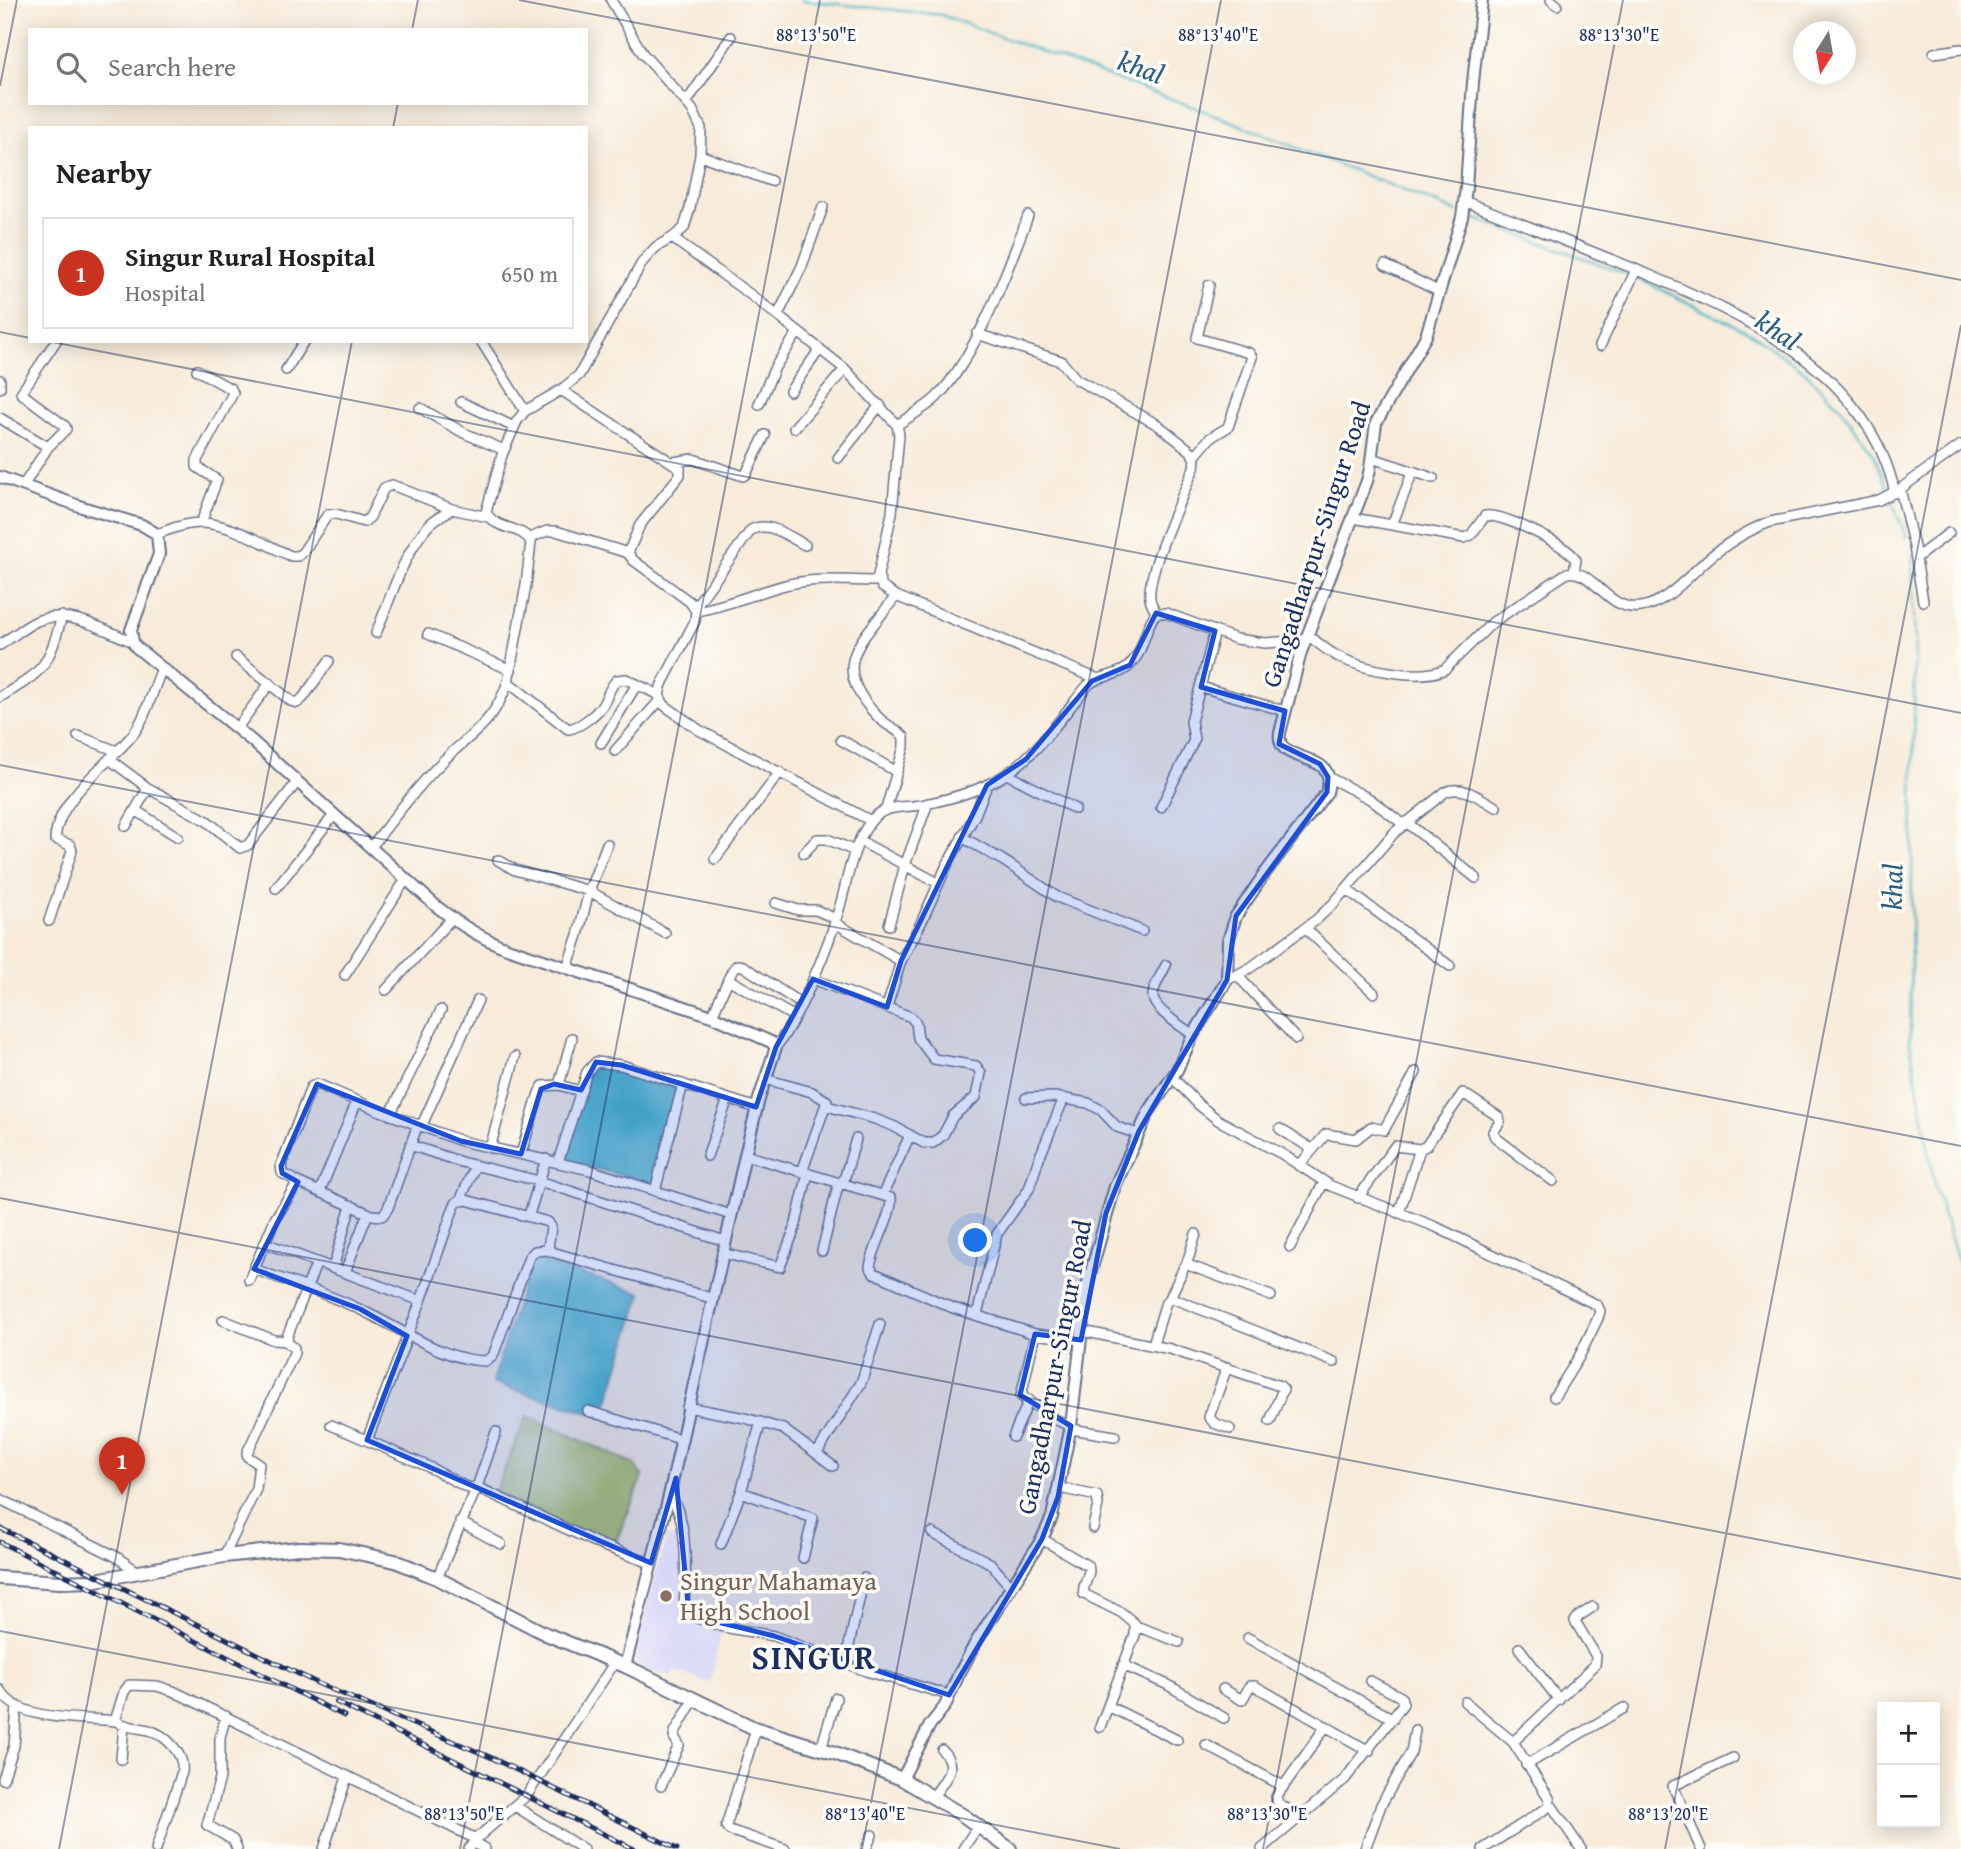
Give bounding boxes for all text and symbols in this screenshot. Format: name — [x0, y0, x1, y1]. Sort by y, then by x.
text: 88°13'50"E — [776, 21, 856, 48]
text: 88°13'40"E — [1178, 21, 1258, 48]
text: 88°13'30"E — [1579, 21, 1659, 48]
north arrow — [1793, 21, 1856, 84]
search box — [28, 28, 588, 105]
water label: khal — [1112, 39, 1170, 94]
text: Search here — [108, 47, 236, 86]
icon: search — [52, 48, 90, 86]
text: Nearby — [56, 150, 152, 194]
text: Singur Rural Hospital — [125, 237, 375, 276]
text: 1 — [75, 257, 87, 290]
text: 650 m — [501, 257, 558, 290]
text: Hospital — [125, 276, 205, 309]
water label: khal — [1747, 300, 1809, 360]
street label: Gangadharpur-Singur Road — [1251, 395, 1380, 692]
water label: khal — [1871, 863, 1912, 911]
street label: Gangadharpur-Singur Road — [1006, 1216, 1101, 1517]
your location — [958, 1223, 992, 1257]
pin: 1 — [99, 1437, 145, 1495]
place label: Singur Mahamaya High School — [680, 1561, 878, 1630]
marker: Singur Mahamaya High School — [658, 1588, 674, 1604]
district label: SINGUR — [751, 1633, 877, 1681]
map controls — [1877, 1702, 1940, 1828]
button: + — [1877, 1702, 1940, 1765]
button: − — [1877, 1765, 1940, 1828]
text: 88°13'50"E — [424, 1800, 504, 1827]
text: 88°13'40"E — [825, 1800, 905, 1827]
text: 88°13'30"E — [1227, 1800, 1307, 1827]
text: 88°13'20"E — [1628, 1800, 1708, 1827]

